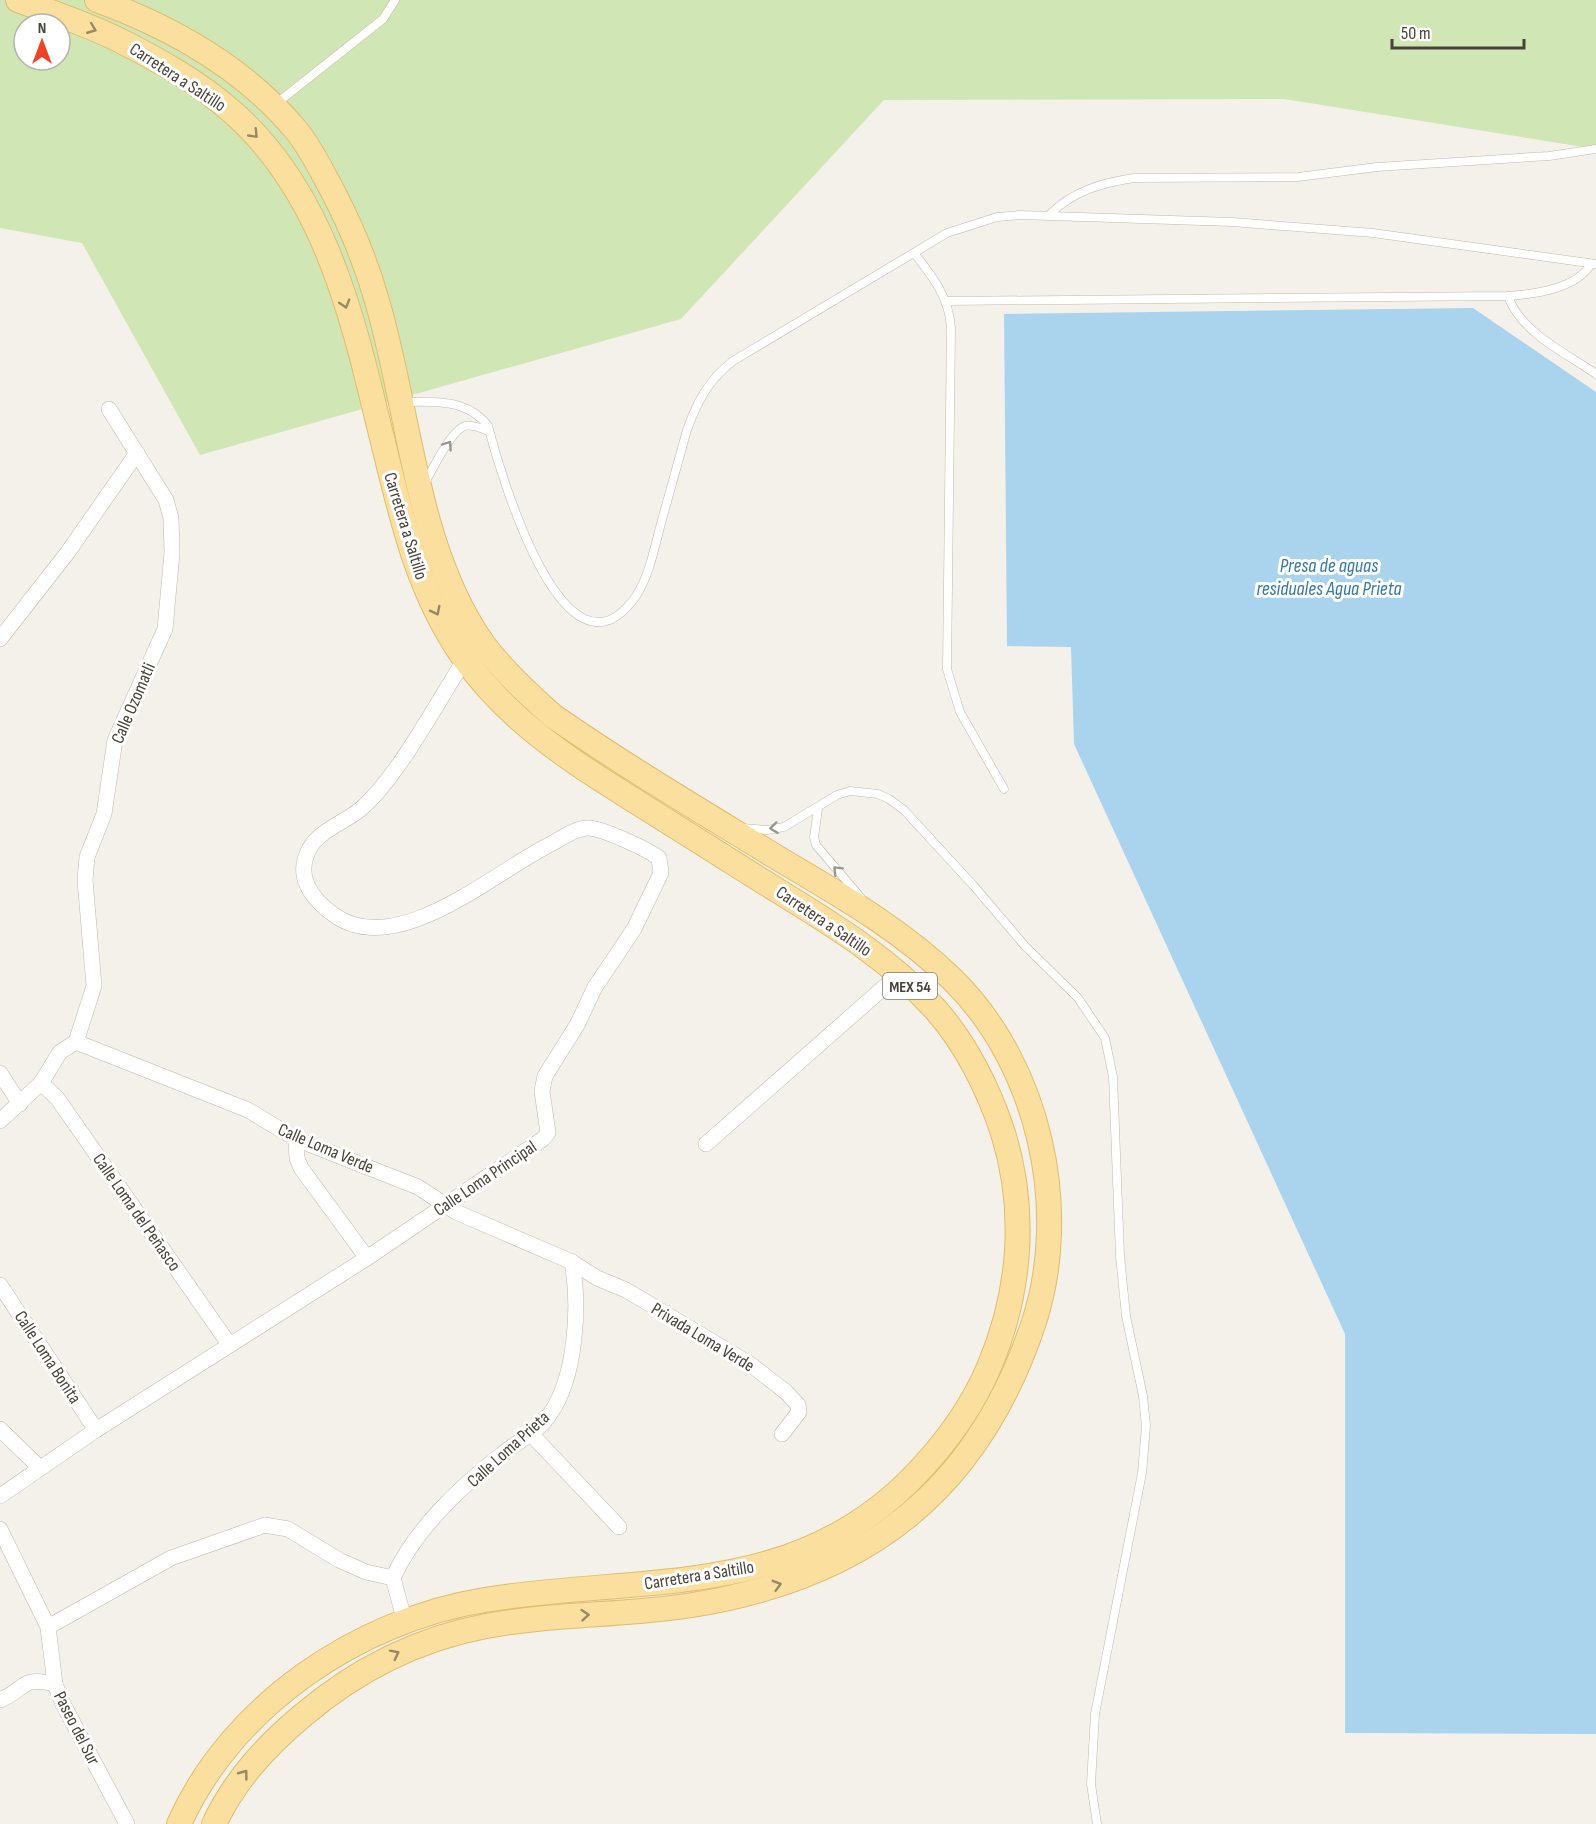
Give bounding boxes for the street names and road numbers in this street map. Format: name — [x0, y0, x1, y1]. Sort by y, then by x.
street label: Carretera a Saltillo — [126, 38, 230, 116]
street label: Carretera a Saltillo — [379, 470, 432, 582]
street label: Calle Ozomatli — [107, 660, 160, 747]
street label: Carretera a Saltillo — [772, 882, 875, 961]
road number: MEX 54 — [883, 973, 937, 999]
street label: Calle Loma Verde — [275, 1119, 377, 1178]
street label: Calle Loma Principal — [430, 1136, 541, 1221]
street label: Calle Loma del Peñasco — [88, 1149, 185, 1275]
street label: Privada Loma Verde — [647, 1298, 758, 1376]
street label: Calle Loma Bonita — [10, 1307, 85, 1408]
street label: Calle Loma Prieta — [463, 1407, 554, 1492]
street label: Carretera a Saltillo — [643, 1556, 755, 1595]
street label: Paseo del Sur — [49, 1688, 104, 1768]

